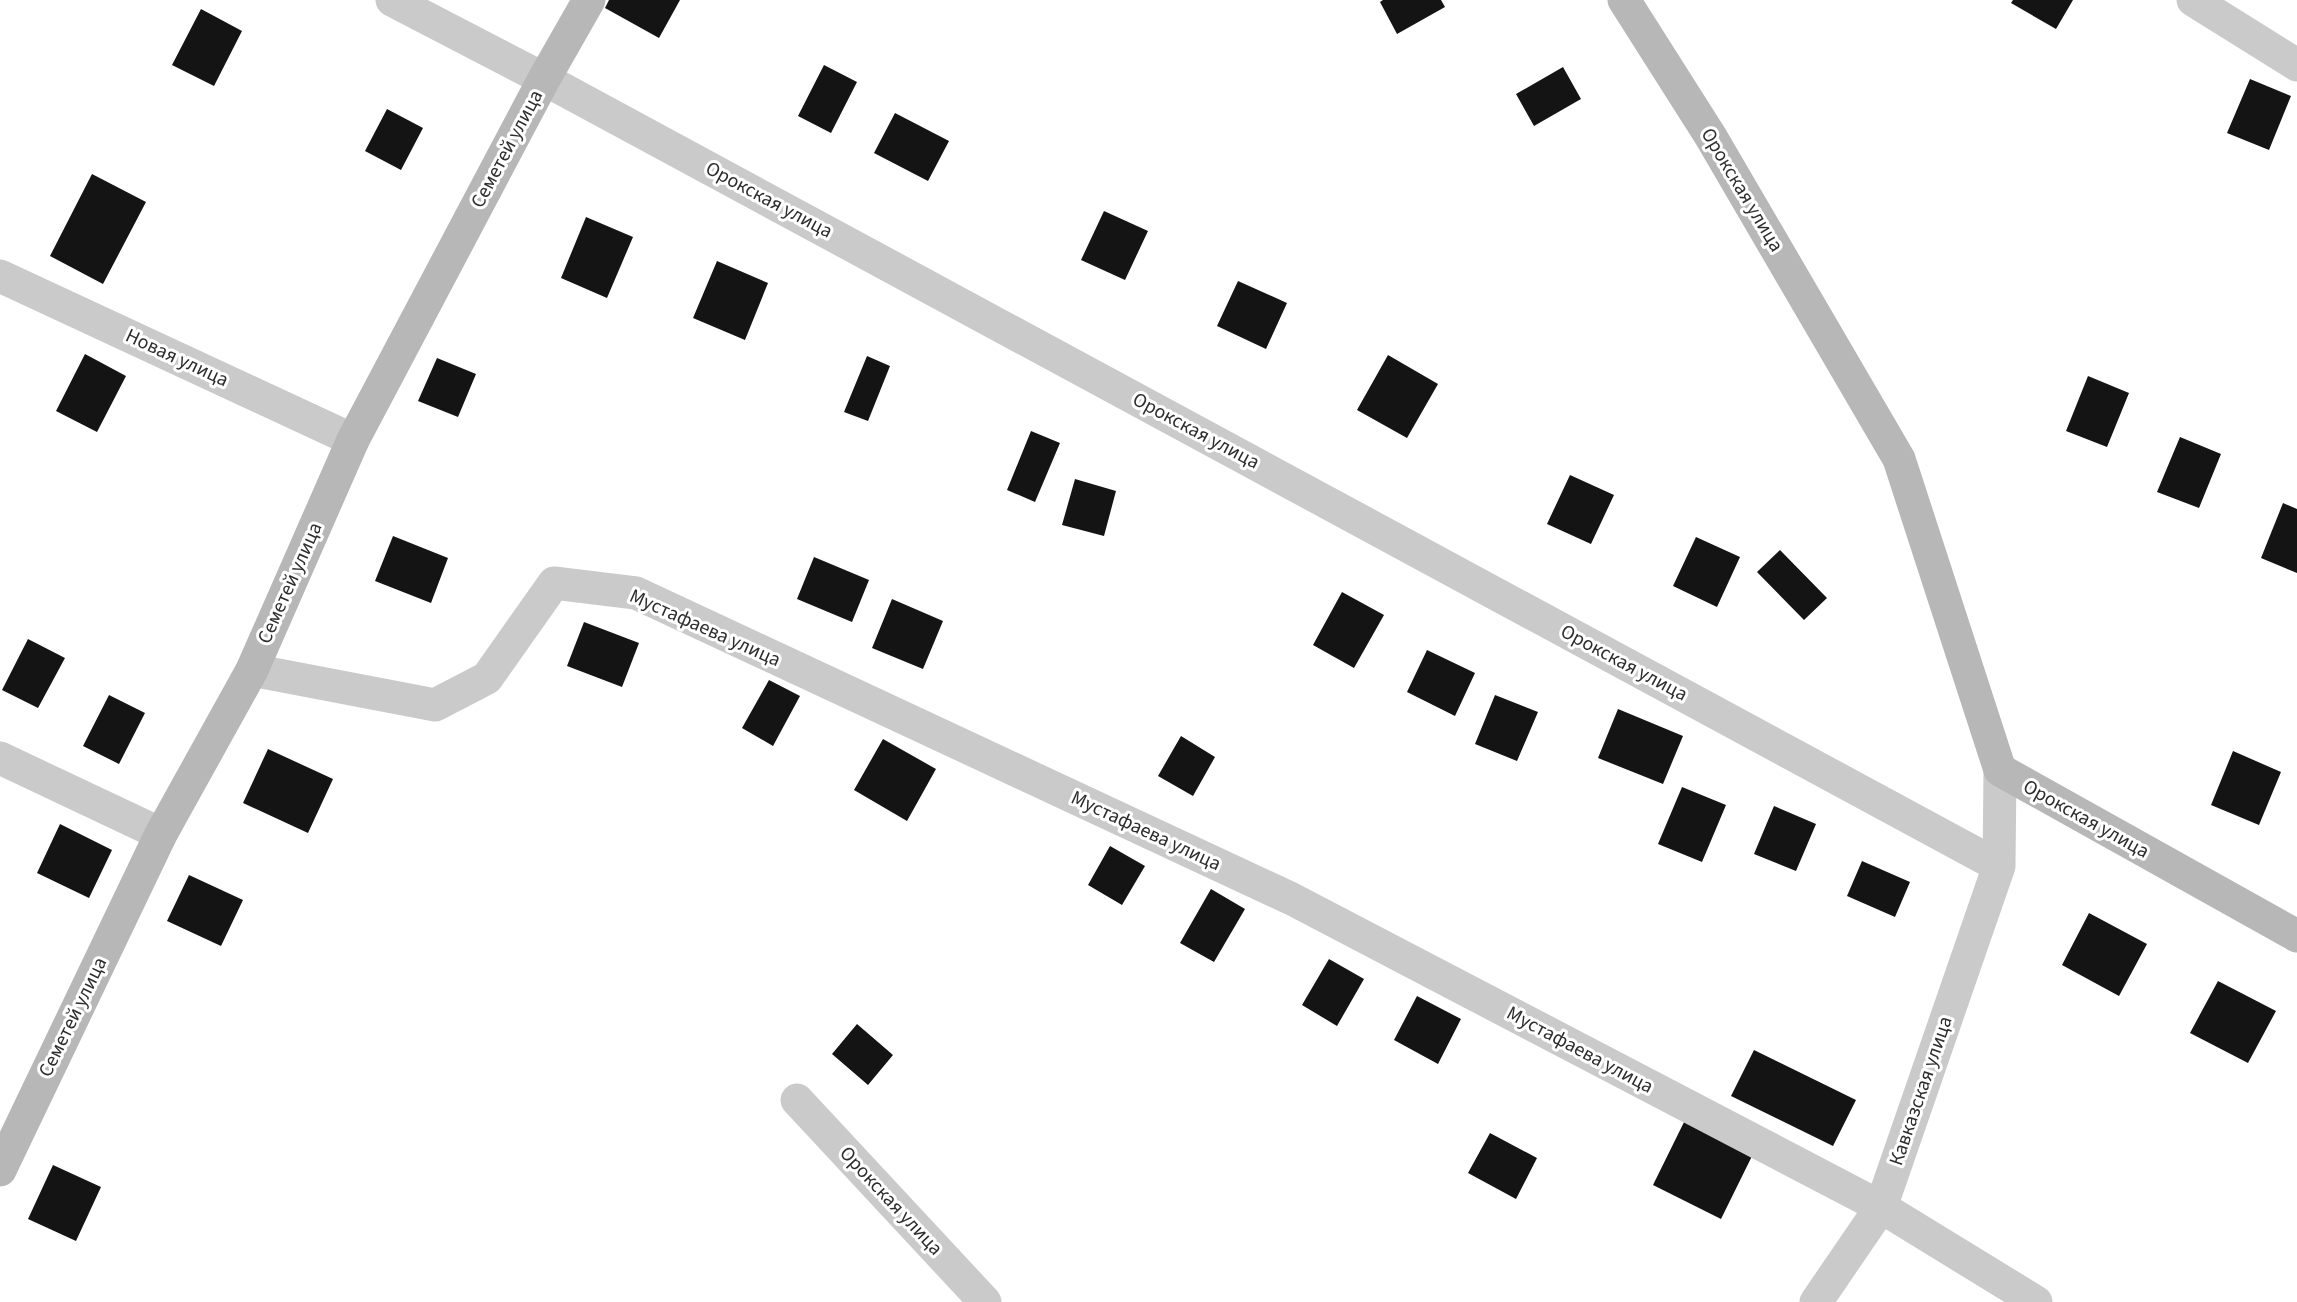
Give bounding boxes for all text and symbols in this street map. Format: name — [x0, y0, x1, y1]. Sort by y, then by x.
street label: Семетей улица — [464, 85, 550, 213]
street label: Орокская улица — [1694, 123, 1790, 257]
street label: Орокская улица — [700, 155, 838, 245]
street label: Новая улица — [121, 322, 233, 394]
street label: Орокская улица — [1127, 386, 1265, 476]
street label: Семетей улица — [251, 518, 329, 648]
street label: Мустафаева улица — [625, 582, 785, 674]
street label: Орокская улица — [1555, 618, 1693, 708]
street label: Орокская улица — [2018, 773, 2154, 865]
street label: Мустафаева улица — [1066, 784, 1226, 878]
street label: Семетей улица — [32, 952, 114, 1082]
street label: Мустафаева улица — [1502, 999, 1658, 1101]
street label: Кавказская улица — [1882, 1013, 1960, 1169]
street label: Орокская улица — [833, 1140, 949, 1262]

